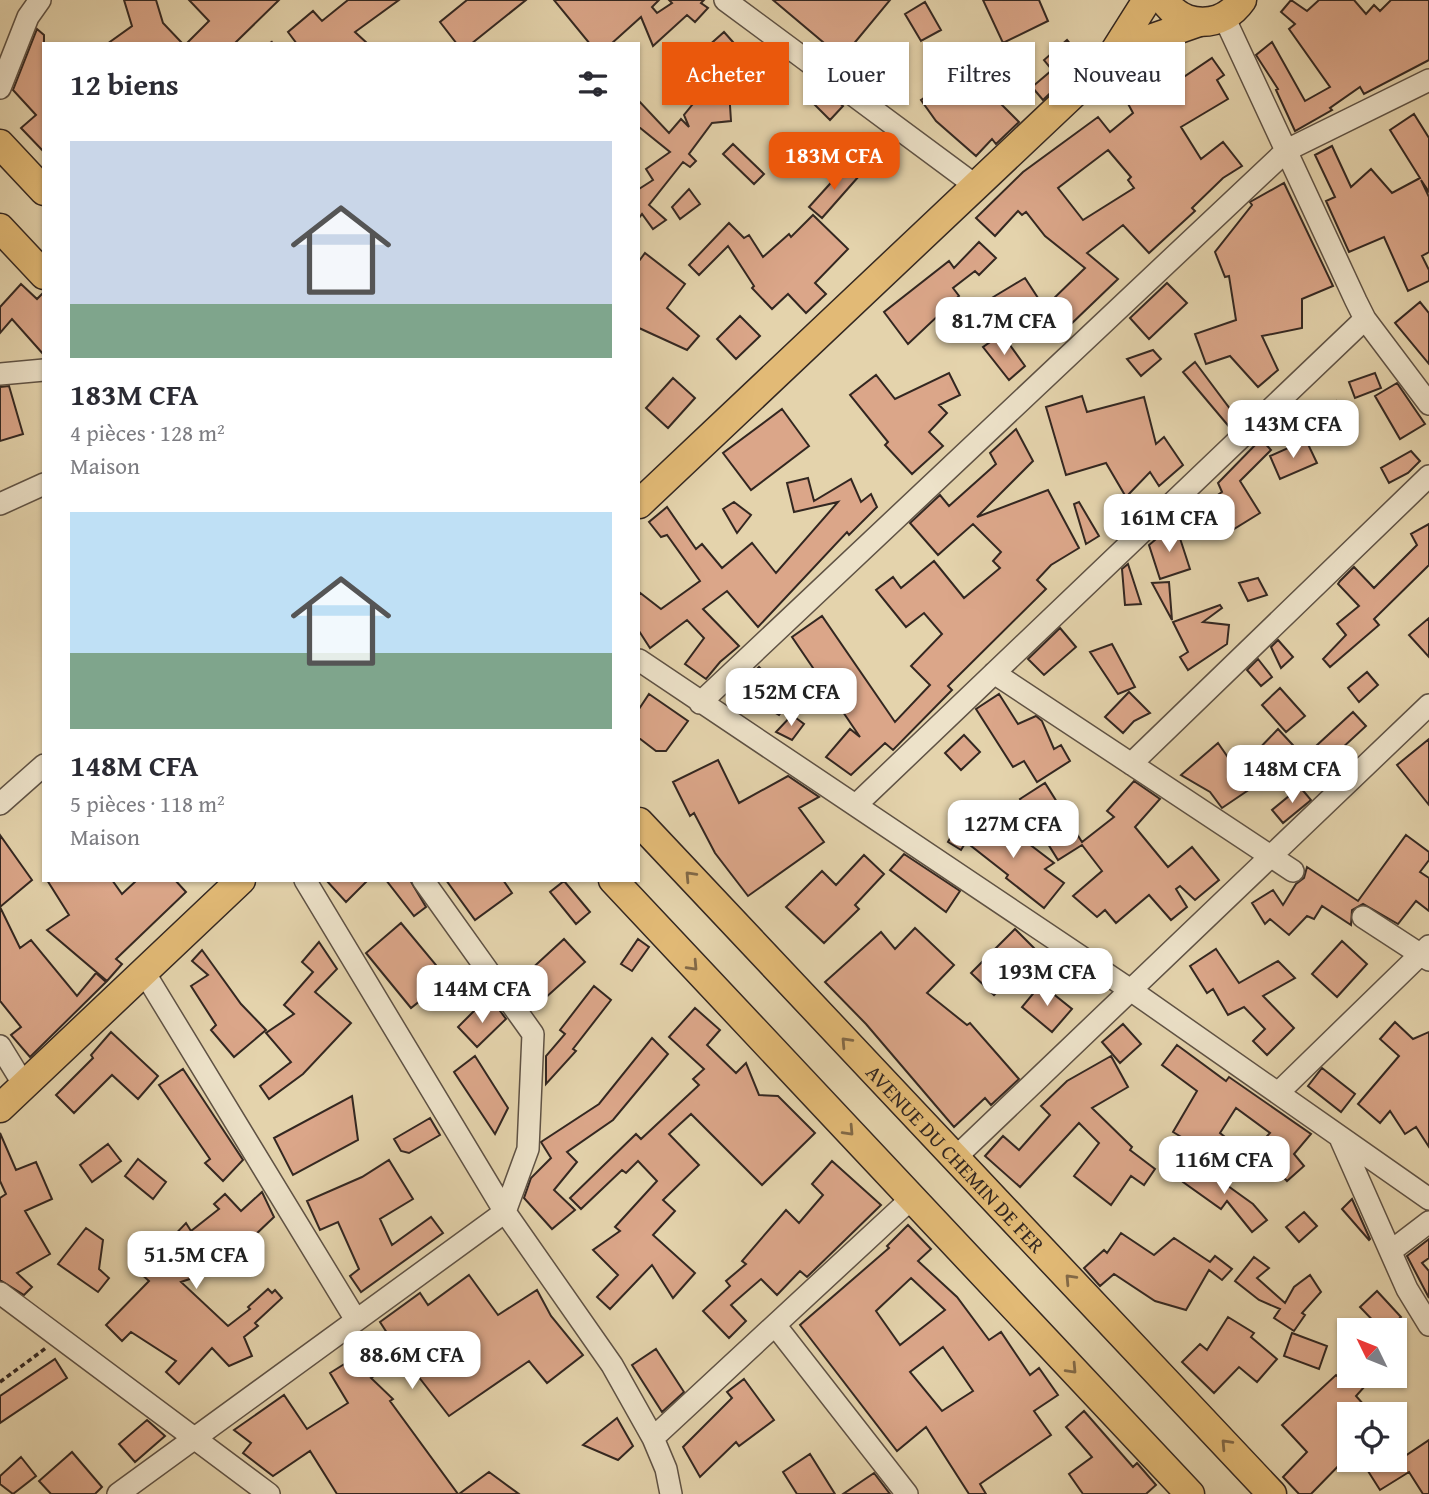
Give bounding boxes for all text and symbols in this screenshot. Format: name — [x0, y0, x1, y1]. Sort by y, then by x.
chip: Acheter — [662, 42, 789, 105]
chip: Louer — [803, 42, 909, 105]
chip: Filtres — [923, 42, 1035, 105]
chip: Nouveau — [1049, 42, 1185, 105]
text: 12 biens — [70, 62, 179, 106]
icon: filters — [574, 65, 612, 103]
pin: 183M CFA — [762, 132, 906, 192]
text: 183M CFA — [785, 138, 883, 171]
icon: home — [278, 187, 404, 313]
pin: 81.7M CFA — [924, 298, 1084, 357]
text: 81.7M CFA — [951, 303, 1057, 336]
text: 183M CFA — [70, 372, 198, 416]
pin: 143M CFA — [1221, 400, 1365, 460]
text: 143M CFA — [1244, 406, 1342, 439]
text: 4 pièces · 128 m² — [70, 416, 225, 449]
text: Maison — [70, 449, 140, 482]
pin: 161M CFA — [1097, 494, 1241, 554]
text: 161M CFA — [1120, 500, 1218, 533]
icon: home — [278, 558, 404, 684]
pin: 152M CFA — [719, 668, 863, 728]
text: 152M CFA — [742, 674, 840, 707]
text: 148M CFA — [70, 743, 198, 787]
pin: 148M CFA — [1220, 746, 1364, 805]
text: 148M CFA — [1243, 751, 1341, 784]
text: 5 pièces · 118 m² — [70, 787, 225, 820]
pin: 127M CFA — [941, 800, 1085, 860]
text: 127M CFA — [964, 806, 1062, 839]
text: Maison — [70, 820, 140, 853]
one-way arrow — [686, 871, 699, 884]
pin: 193M CFA — [975, 948, 1119, 1008]
text: 193M CFA — [998, 954, 1096, 987]
one-way arrow — [685, 958, 698, 971]
pin: 144M CFA — [410, 965, 554, 1025]
text: 144M CFA — [433, 971, 531, 1004]
one-way arrow — [842, 1037, 855, 1050]
street label: AVENUE DU CHEMIN DE FER — [859, 1057, 1053, 1260]
one-way arrow — [841, 1123, 854, 1136]
pin: 116M CFA — [1152, 1136, 1296, 1196]
text: 116M CFA — [1175, 1142, 1273, 1175]
pin: 51.5M CFA — [116, 1232, 276, 1291]
text: 51.5M CFA — [143, 1237, 249, 1270]
one-way arrow — [1065, 1274, 1078, 1287]
north arrow — [1337, 1318, 1407, 1388]
map controls — [1337, 1318, 1407, 1472]
pin: 88.6M CFA — [332, 1332, 492, 1391]
text: 88.6M CFA — [359, 1337, 465, 1370]
one-way arrow — [1064, 1360, 1077, 1373]
button: locate — [1337, 1402, 1407, 1472]
one-way arrow — [1221, 1439, 1234, 1452]

